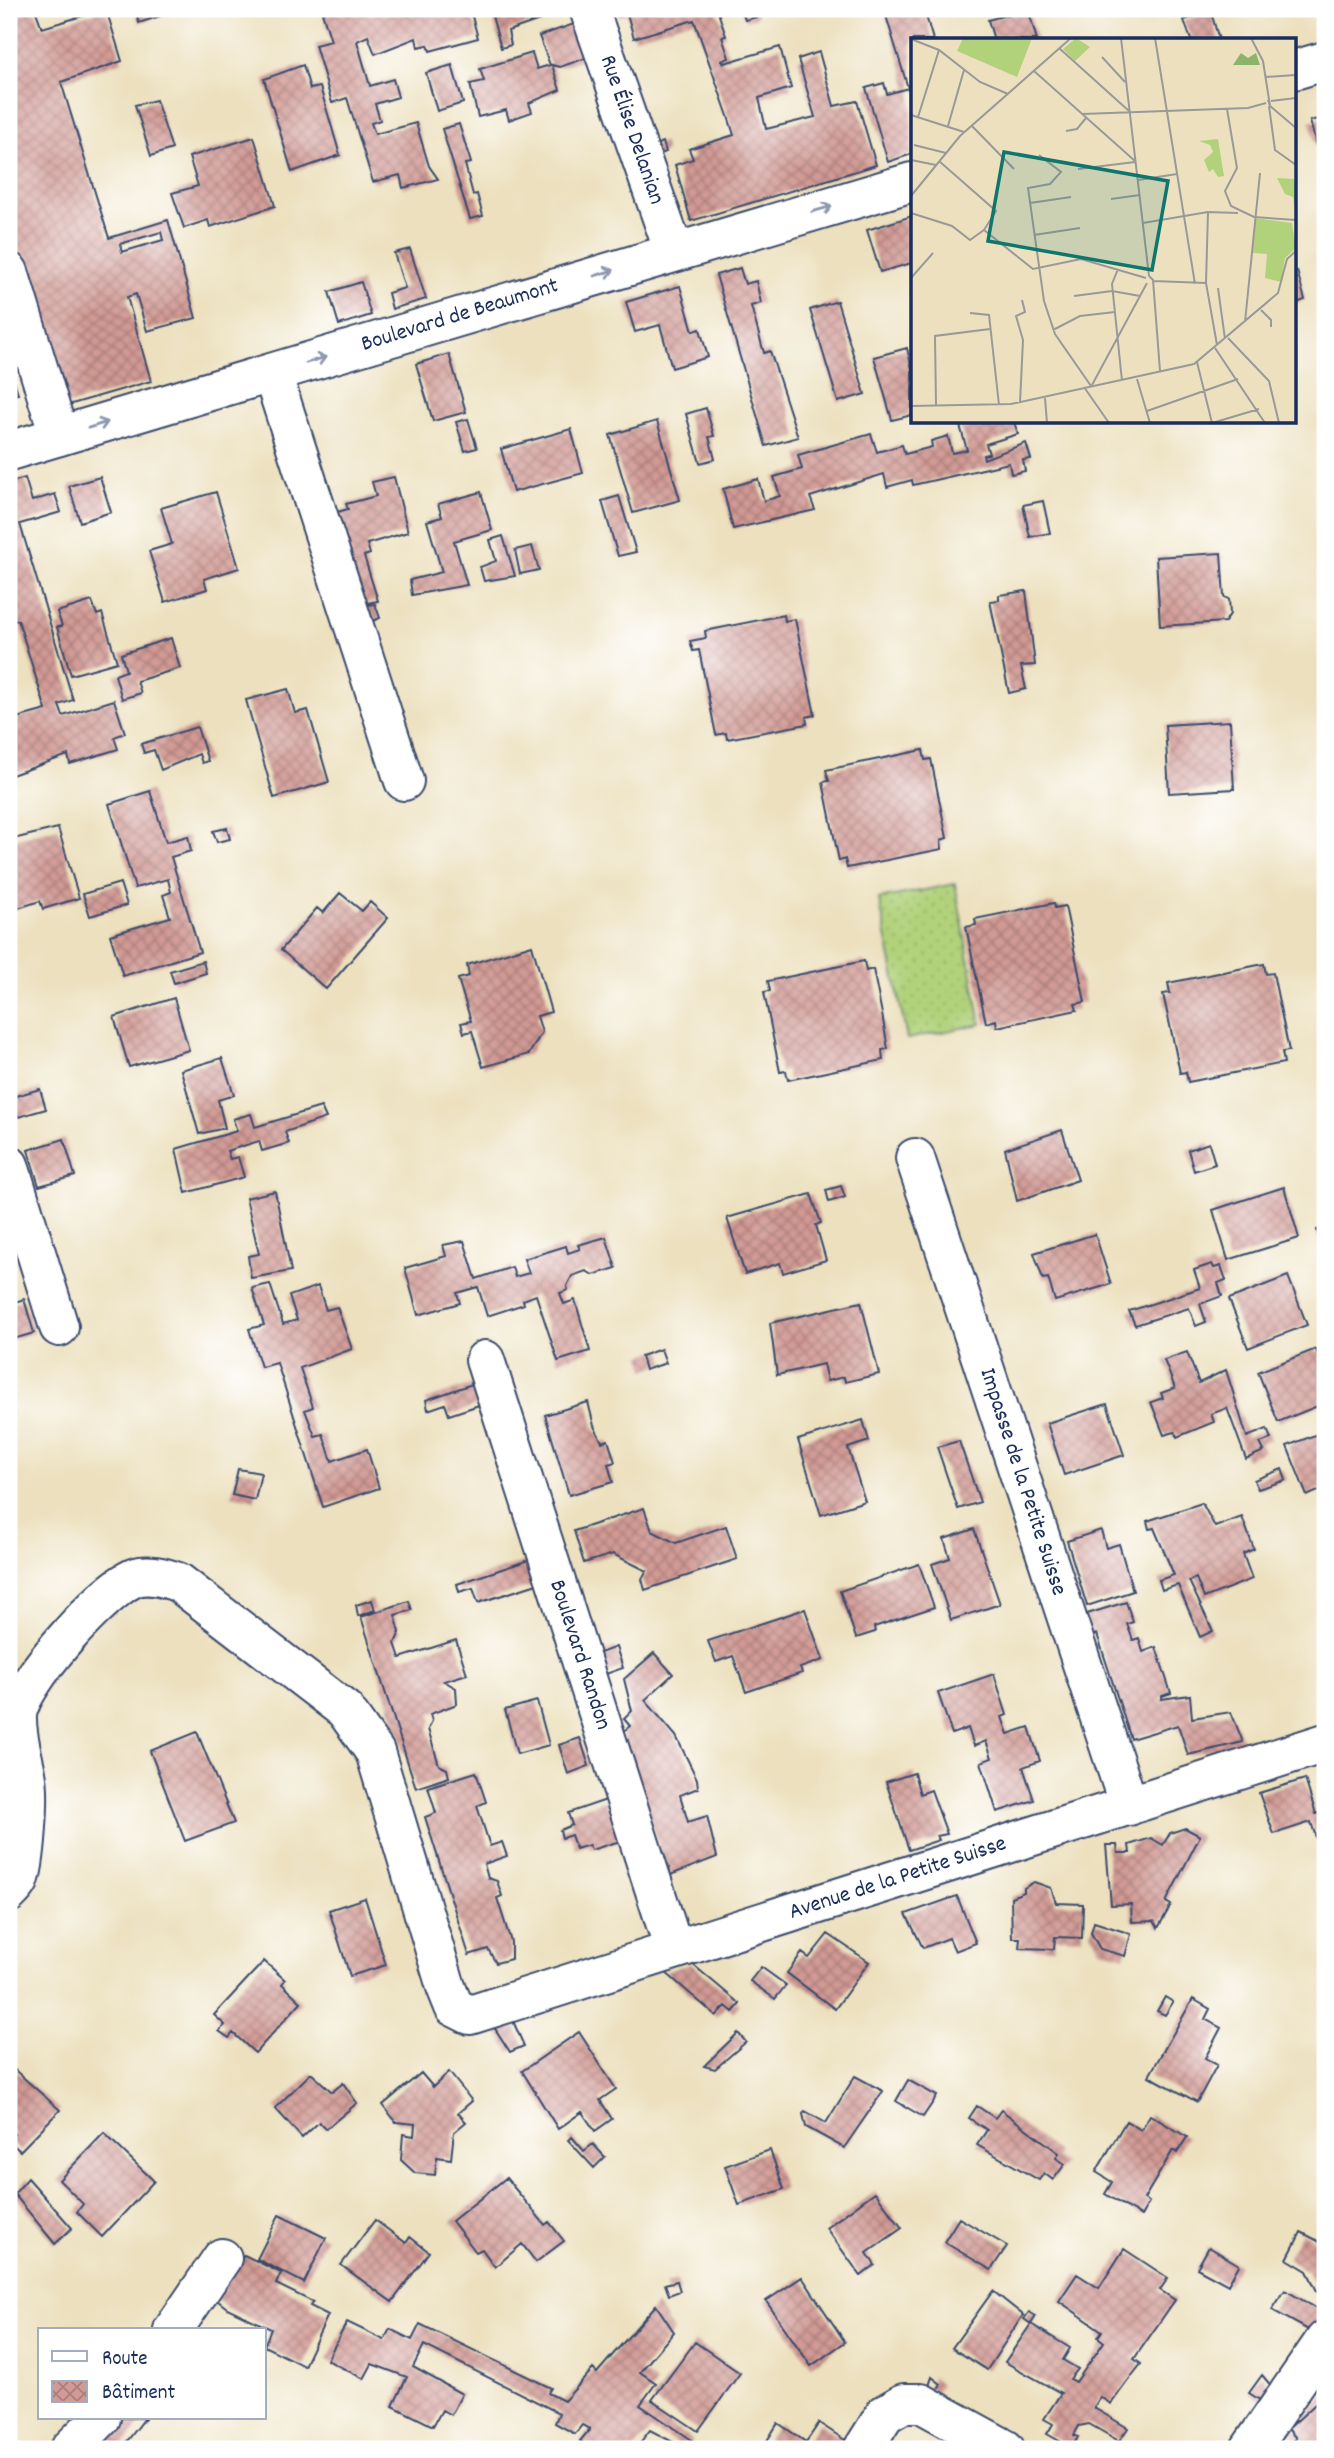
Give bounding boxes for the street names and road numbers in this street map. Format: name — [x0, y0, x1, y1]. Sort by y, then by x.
street label: Rue Élise Delanian — [590, 51, 672, 209]
street label: Boulevard de Beaumont — [357, 270, 563, 362]
street label: Impasse de la Petite Suisse — [970, 1364, 1074, 1600]
street label: Boulevard Randon — [539, 1576, 619, 1734]
street label: Avenue de la Petite Suisse — [785, 1828, 1011, 1930]

